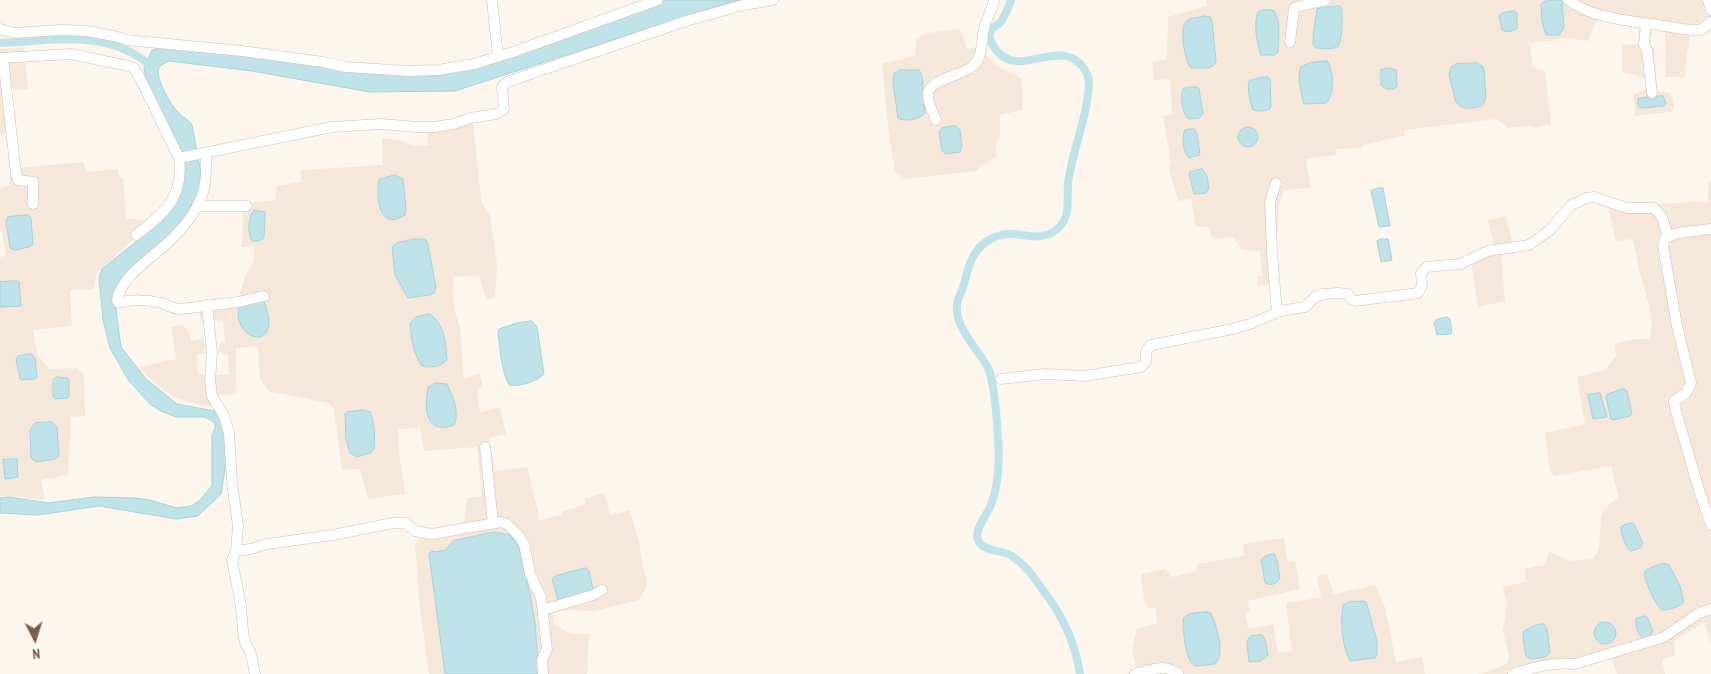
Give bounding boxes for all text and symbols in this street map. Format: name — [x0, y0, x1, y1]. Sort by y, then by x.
north arrow — [10, 614, 60, 664]
text: N — [32, 645, 41, 663]

